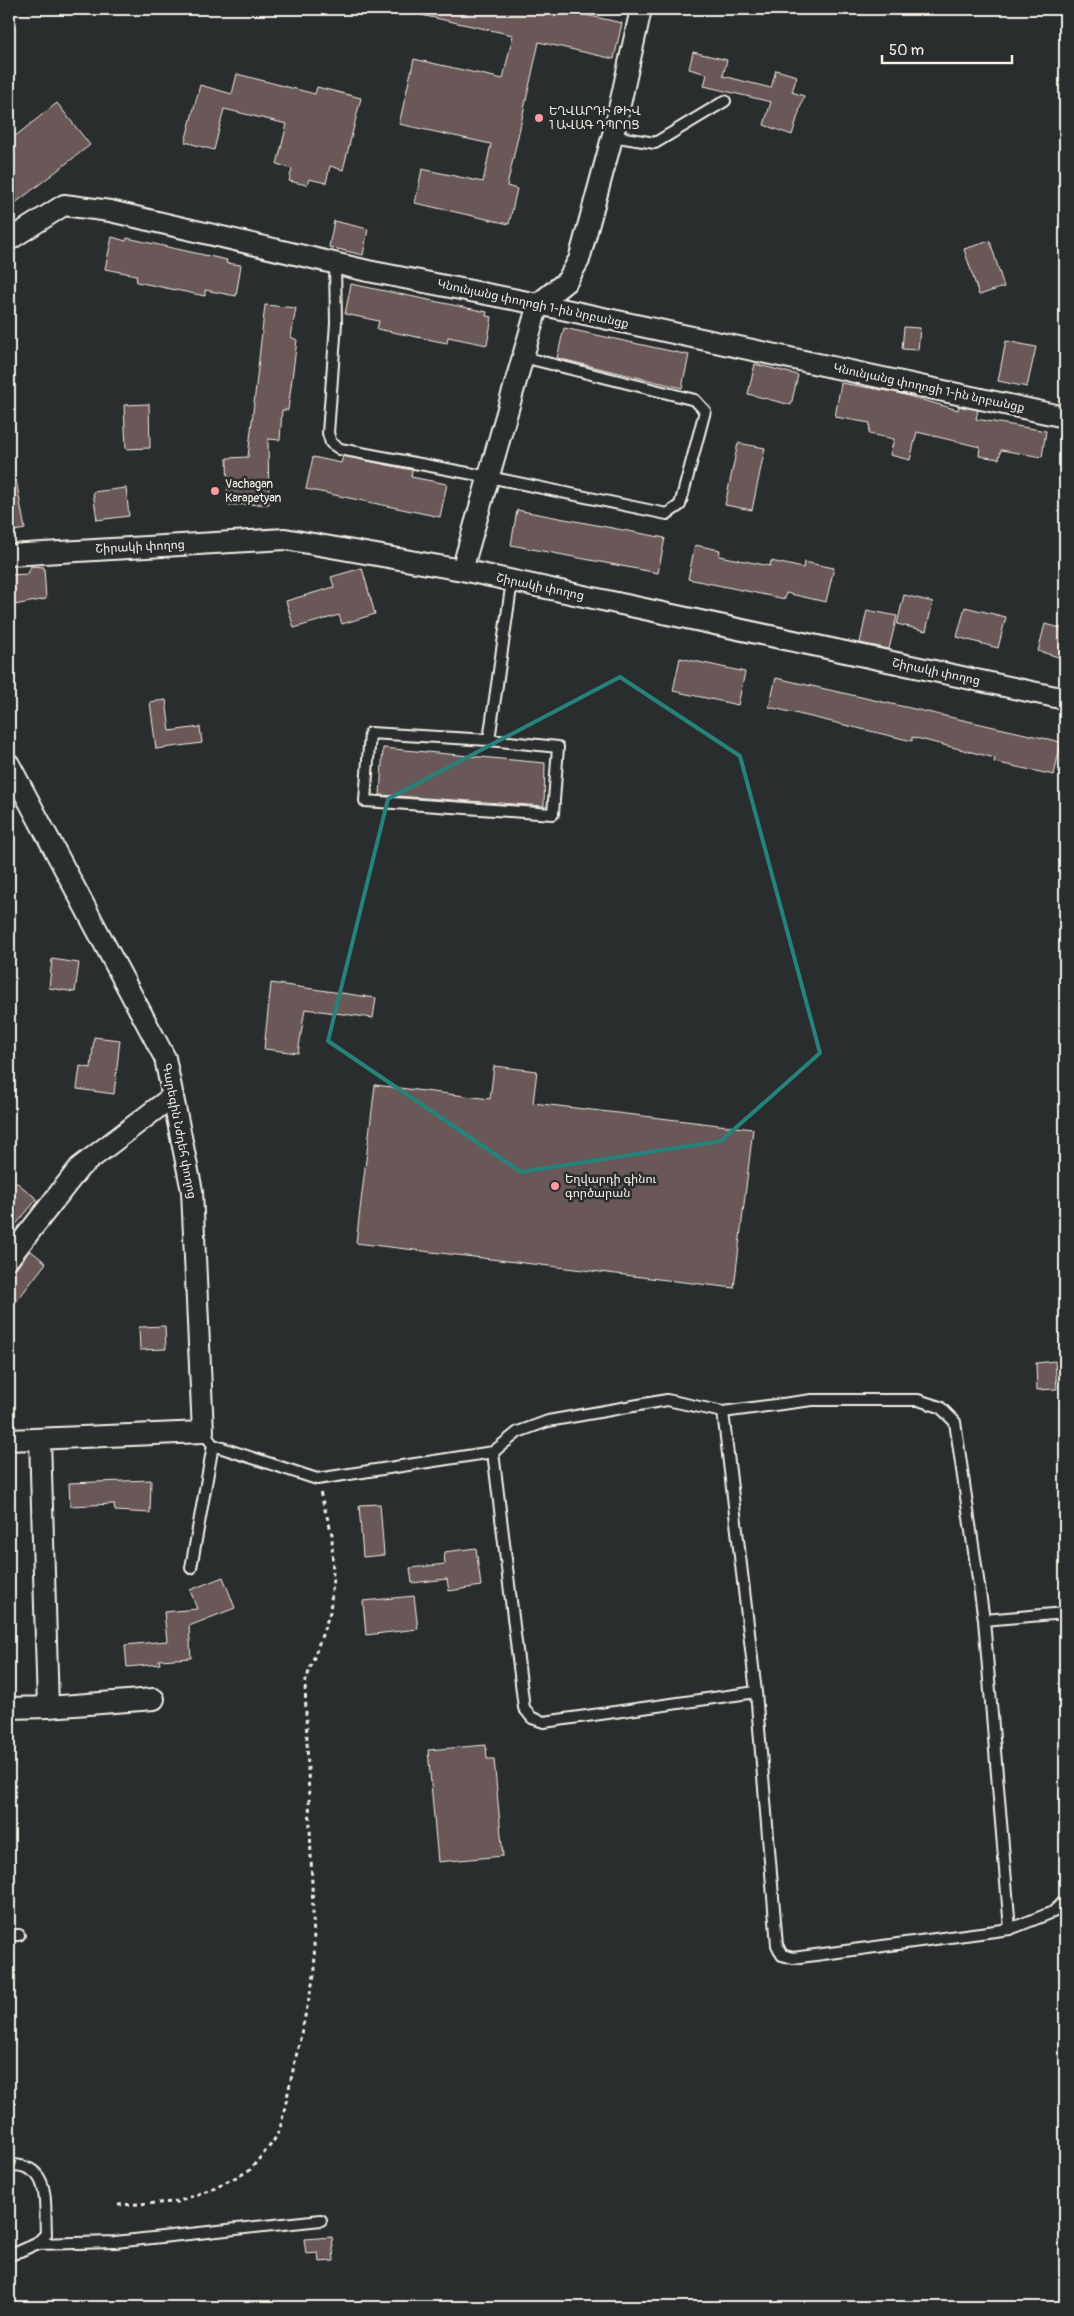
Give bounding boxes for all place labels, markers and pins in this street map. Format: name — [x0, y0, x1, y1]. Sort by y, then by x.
place label: ԵՂՎԱՐԴԻ ԹԻՎ 1 ԱՎԱԳ ԴՊՐՈՑ — [549, 104, 641, 133]
marker: ԵՂՎԱՐԴԻ ԹԻՎ 1 ԱՎԱԳ ԴՊՐՈՑ — [533, 112, 545, 124]
place label: Vachagan Karapetyan — [225, 477, 281, 506]
marker: Vachagan Karapetyan — [209, 485, 221, 497]
place label: Եղվարդի գինու գործարան — [565, 1172, 656, 1201]
marker: Եղվարդի գինու գործարան — [549, 1180, 561, 1192]

